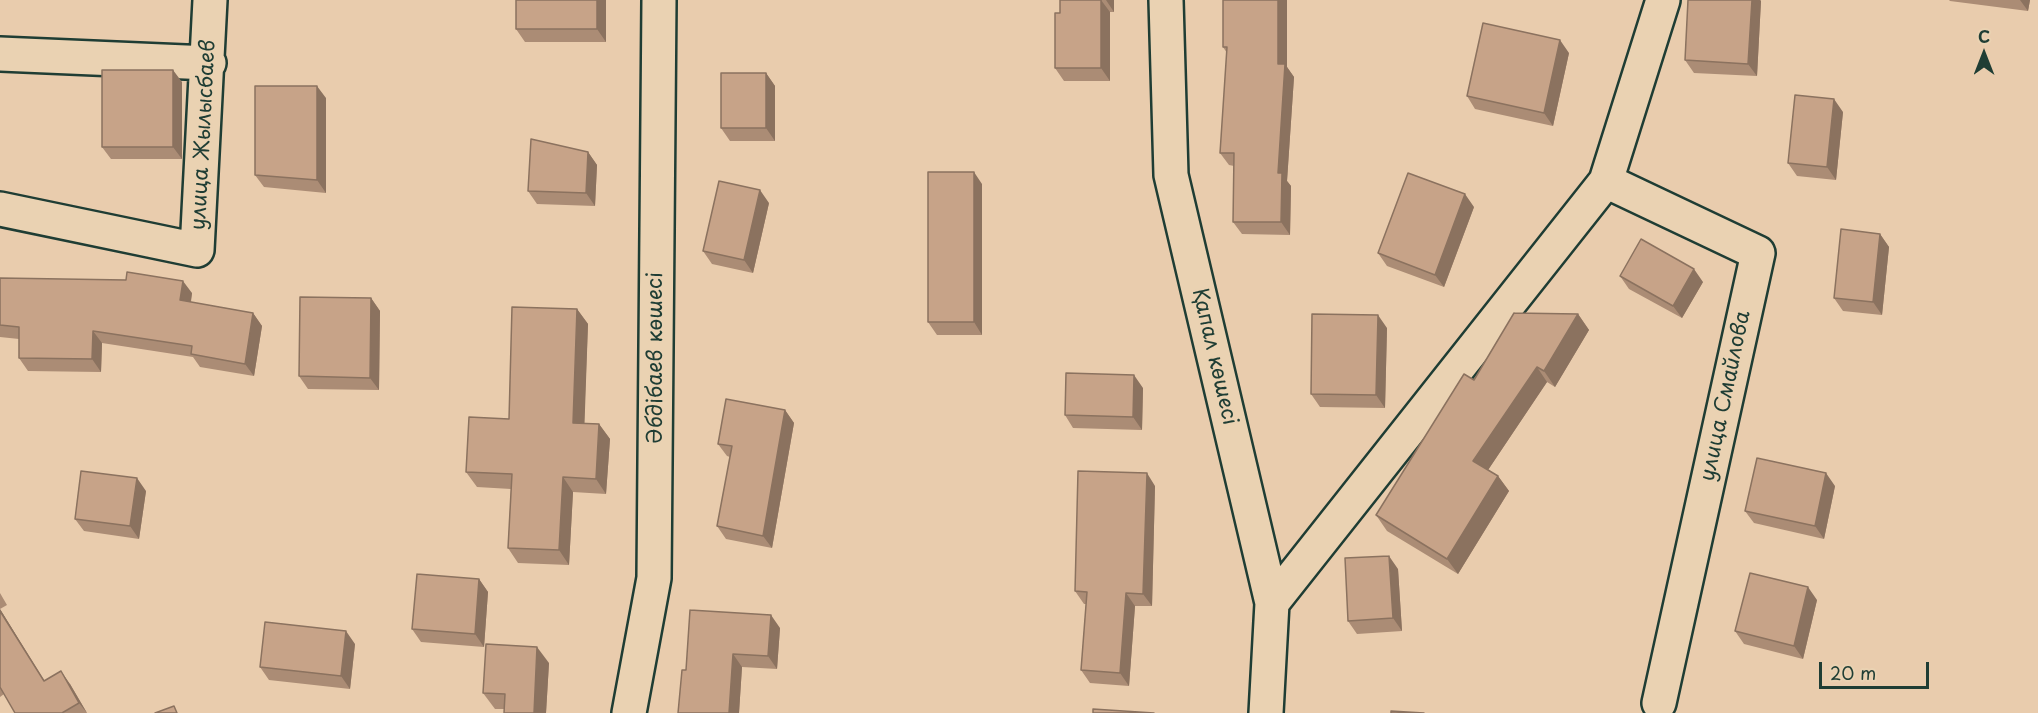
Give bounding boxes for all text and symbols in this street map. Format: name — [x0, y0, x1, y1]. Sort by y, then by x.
north arrow — [1954, 24, 2014, 84]
text: С — [1978, 24, 1990, 48]
street label: улица Жылысбаев — [186, 39, 222, 231]
street label: Әбдібаев көшесі — [643, 272, 669, 444]
street label: Қапал көшесі — [1186, 286, 1242, 428]
street label: улица Смайлова — [1696, 308, 1756, 484]
scale bar — [1822, 650, 1932, 688]
text: 20 m — [1830, 659, 1876, 686]

